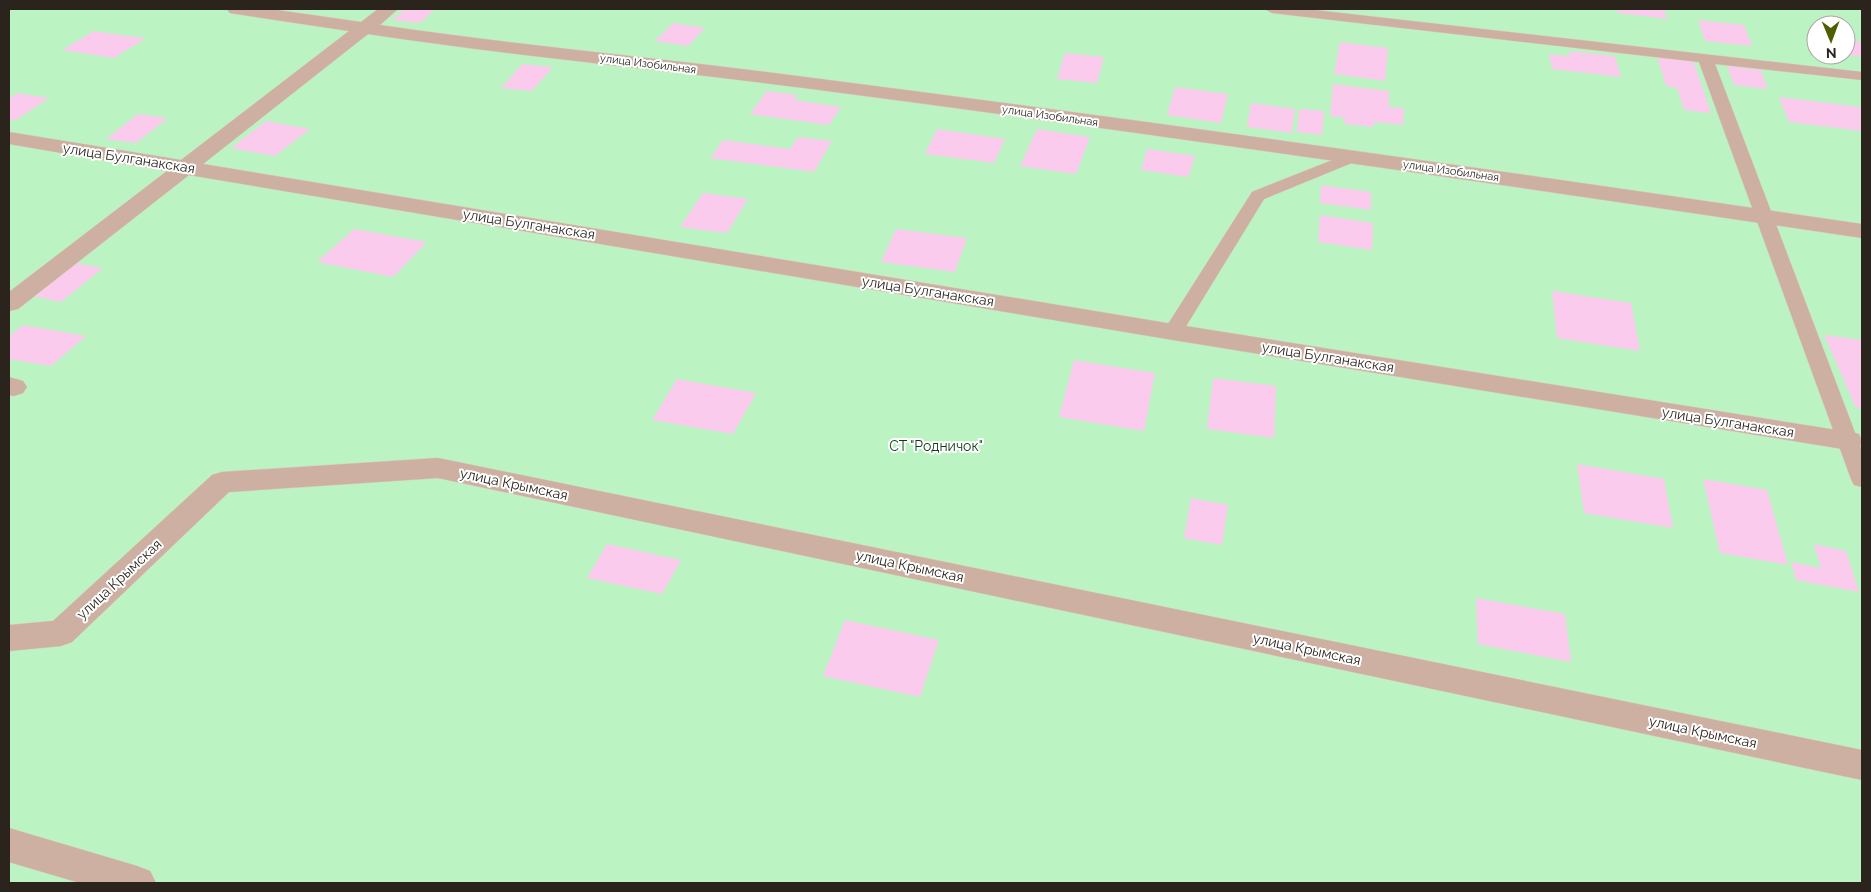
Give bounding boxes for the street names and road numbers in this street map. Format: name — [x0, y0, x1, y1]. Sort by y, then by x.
street label: улица Изобильная — [599, 52, 697, 76]
street label: улица Изобильная — [1001, 103, 1099, 129]
street label: улица Булганакская — [62, 140, 196, 176]
street label: улица Изобильная — [1402, 158, 1500, 184]
street label: улица Булганакская — [462, 206, 596, 242]
street label: улица Булганакская — [861, 273, 995, 309]
street label: улица Булганакская — [1261, 339, 1395, 375]
street label: улица Булганакская — [1661, 404, 1795, 440]
street label: улица Крымская — [459, 465, 569, 503]
street label: улица Крымская — [73, 536, 165, 622]
street label: улица Крымская — [855, 547, 965, 585]
street label: улица Крымская — [1252, 630, 1362, 668]
street label: улица Крымская — [1648, 713, 1758, 751]

